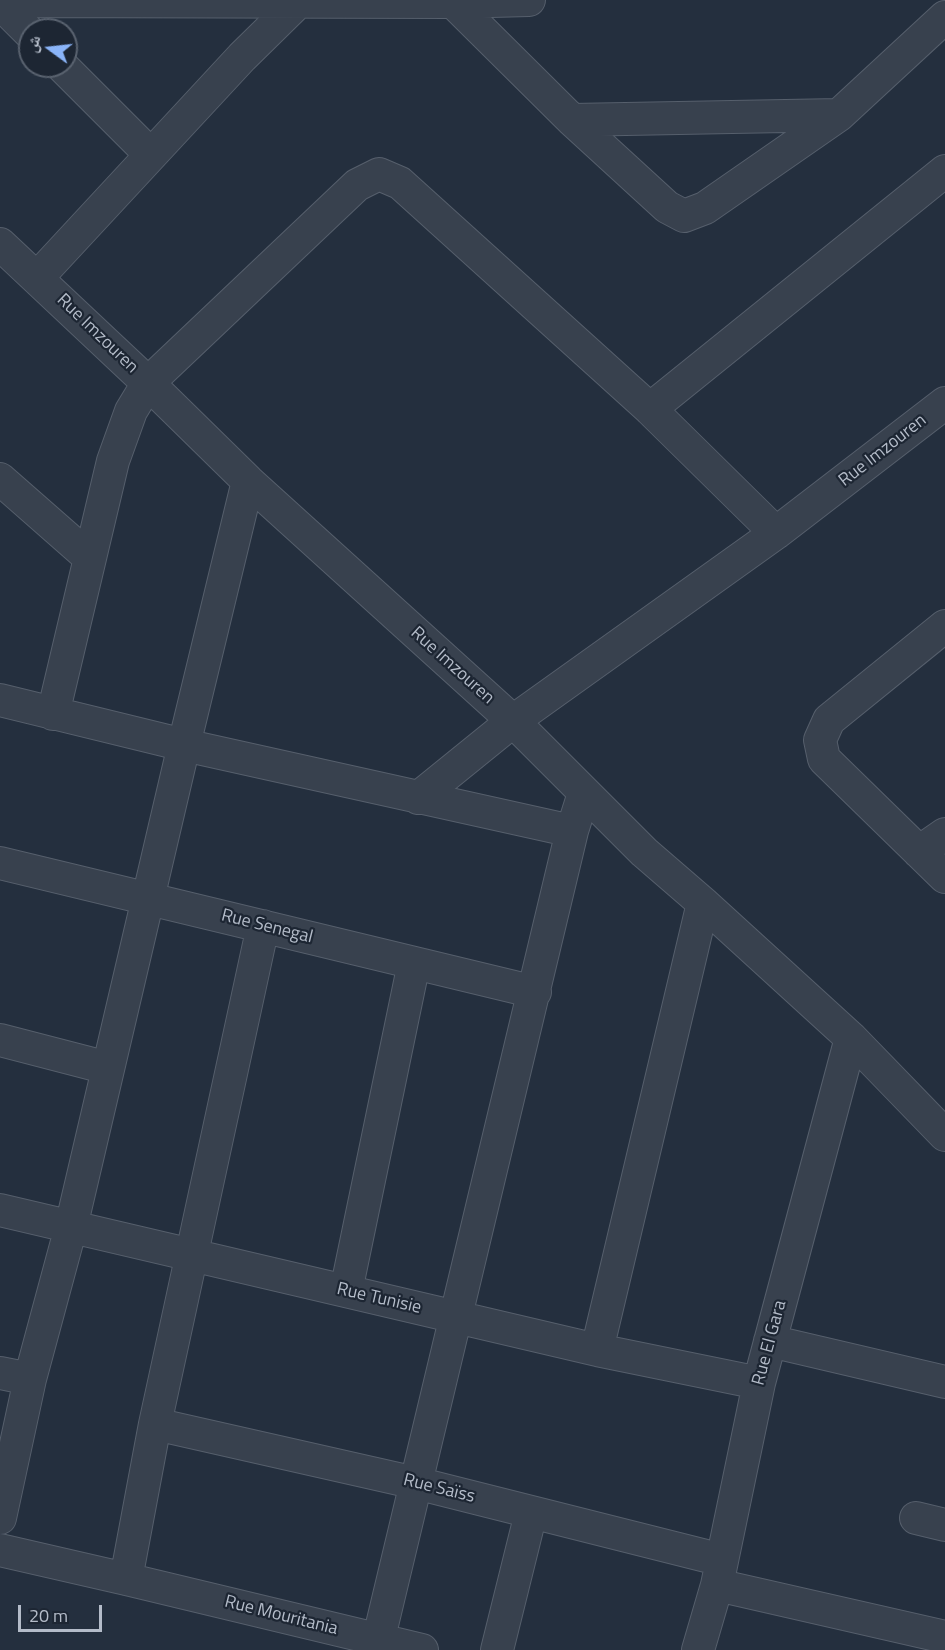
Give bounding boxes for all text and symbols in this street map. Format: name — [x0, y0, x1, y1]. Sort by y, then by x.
north arrow — [18, 18, 78, 78]
text: ش — [19, 33, 46, 55]
street label: Rue Imzouren — [52, 290, 142, 378]
street label: Rue Imzouren — [835, 410, 931, 492]
street label: Rue Imzouren — [406, 623, 498, 709]
street label: Rue Senegal — [219, 905, 315, 949]
street label: Rue Tunisie — [335, 1279, 423, 1319]
street label: Rue El Gara — [748, 1298, 792, 1388]
street label: Rue Saïss — [401, 1470, 477, 1508]
street label: Rue Mouritania — [222, 1592, 340, 1640]
scale bar — [21, 1593, 105, 1631]
text: 20 m — [29, 1602, 68, 1629]

